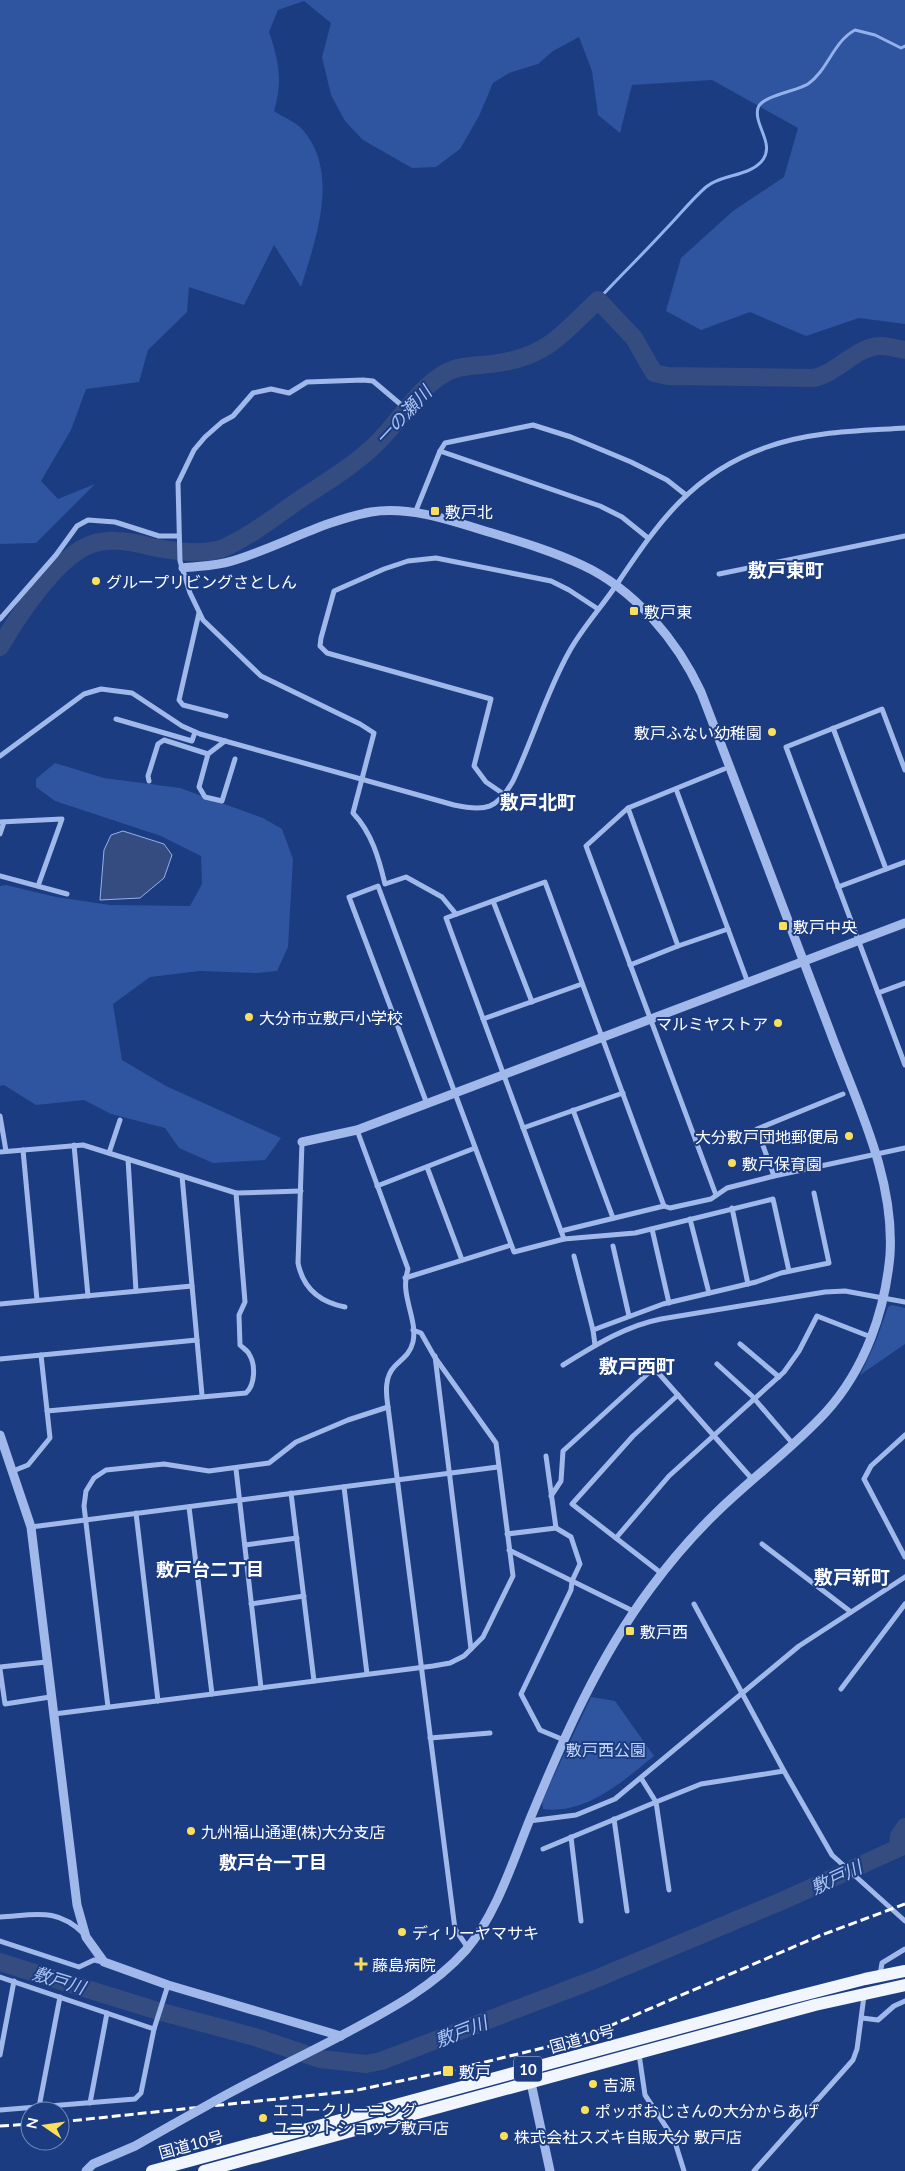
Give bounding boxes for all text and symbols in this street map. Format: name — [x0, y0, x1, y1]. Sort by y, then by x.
water label: 一の瀬川 — [370, 380, 437, 449]
place label: 敷戸北 — [445, 502, 493, 521]
marker: 敷戸北 — [429, 505, 441, 517]
district label: 敷戸東町 — [748, 558, 824, 581]
place label: グループリビングさとしん — [106, 572, 297, 591]
marker: グループリビングさとしん — [90, 575, 102, 587]
place label: 敷戸東 — [644, 602, 692, 621]
marker: 敷戸東 — [628, 605, 640, 617]
place label: 敷戸ふない幼稚園 — [634, 723, 762, 742]
marker: 敷戸ふない幼稚園 — [766, 726, 778, 738]
district label: 敷戸北町 — [500, 790, 576, 813]
place label: 敷戸中央 — [793, 917, 857, 936]
marker: 敷戸中央 — [777, 920, 789, 932]
place label: 大分市立敷戸小学校 — [259, 1008, 403, 1027]
marker: 大分市立敷戸小学校 — [243, 1011, 255, 1023]
place label: マルミヤストア — [656, 1014, 768, 1033]
marker: マルミヤストア — [772, 1017, 784, 1029]
place label: 大分敷戸団地郵便局 — [695, 1127, 839, 1146]
marker: 大分敷戸団地郵便局 — [843, 1130, 855, 1142]
place label: 敷戸保育園 — [742, 1154, 822, 1173]
marker: 敷戸保育園 — [726, 1157, 738, 1169]
district label: 敷戸西町 — [599, 1354, 675, 1377]
district label: 敷戸台二丁目 — [156, 1558, 264, 1580]
district label: 敷戸新町 — [814, 1565, 890, 1588]
place label: 敷戸西 — [640, 1622, 688, 1641]
marker: 敷戸西 — [624, 1625, 636, 1637]
park label: 敷戸西公園 — [566, 1740, 646, 1759]
place label: 九州福山通運(株)大分支店 — [201, 1822, 386, 1841]
marker: 九州福山通運(株)大分支店 — [185, 1825, 197, 1837]
district label: 敷戸台一丁目 — [219, 1851, 327, 1873]
water label: 敷戸川 — [807, 1855, 867, 1898]
place label: ディリーヤマサキ — [412, 1923, 539, 1942]
marker: ディリーヤマサキ — [396, 1926, 408, 1938]
place label: 藤島病院 — [372, 1955, 436, 1974]
marker: 藤島病院 — [354, 1957, 368, 1971]
water label: 敷戸川 — [30, 1962, 90, 1999]
water label: 敷戸川 — [432, 2010, 492, 2051]
street label: 国道10号 — [547, 2020, 617, 2056]
road number: 10 — [514, 2056, 542, 2082]
place label: 敷戸 — [459, 2062, 491, 2081]
marker: 敷戸 — [441, 2064, 455, 2078]
place label: 吉源 — [603, 2075, 635, 2094]
marker: 吉源 — [587, 2078, 599, 2090]
place label: エコークリーニング ユニットショップ敷戸店 — [273, 2100, 449, 2137]
north arrow — [20, 2101, 70, 2151]
place label: ポッポおじさんの大分からあげ — [595, 2101, 819, 2120]
marker: ポッポおじさんの大分からあげ — [579, 2104, 591, 2116]
marker: エコークリーニング ユニットショップ敷戸店 — [257, 2112, 269, 2124]
text: N — [22, 2116, 41, 2130]
street label: 国道10号 — [156, 2126, 226, 2162]
place label: 株式会社スズキ自販大分 敷戸店 — [514, 2127, 742, 2146]
marker: 株式会社スズキ自販大分 敷戸店 — [498, 2130, 510, 2142]

